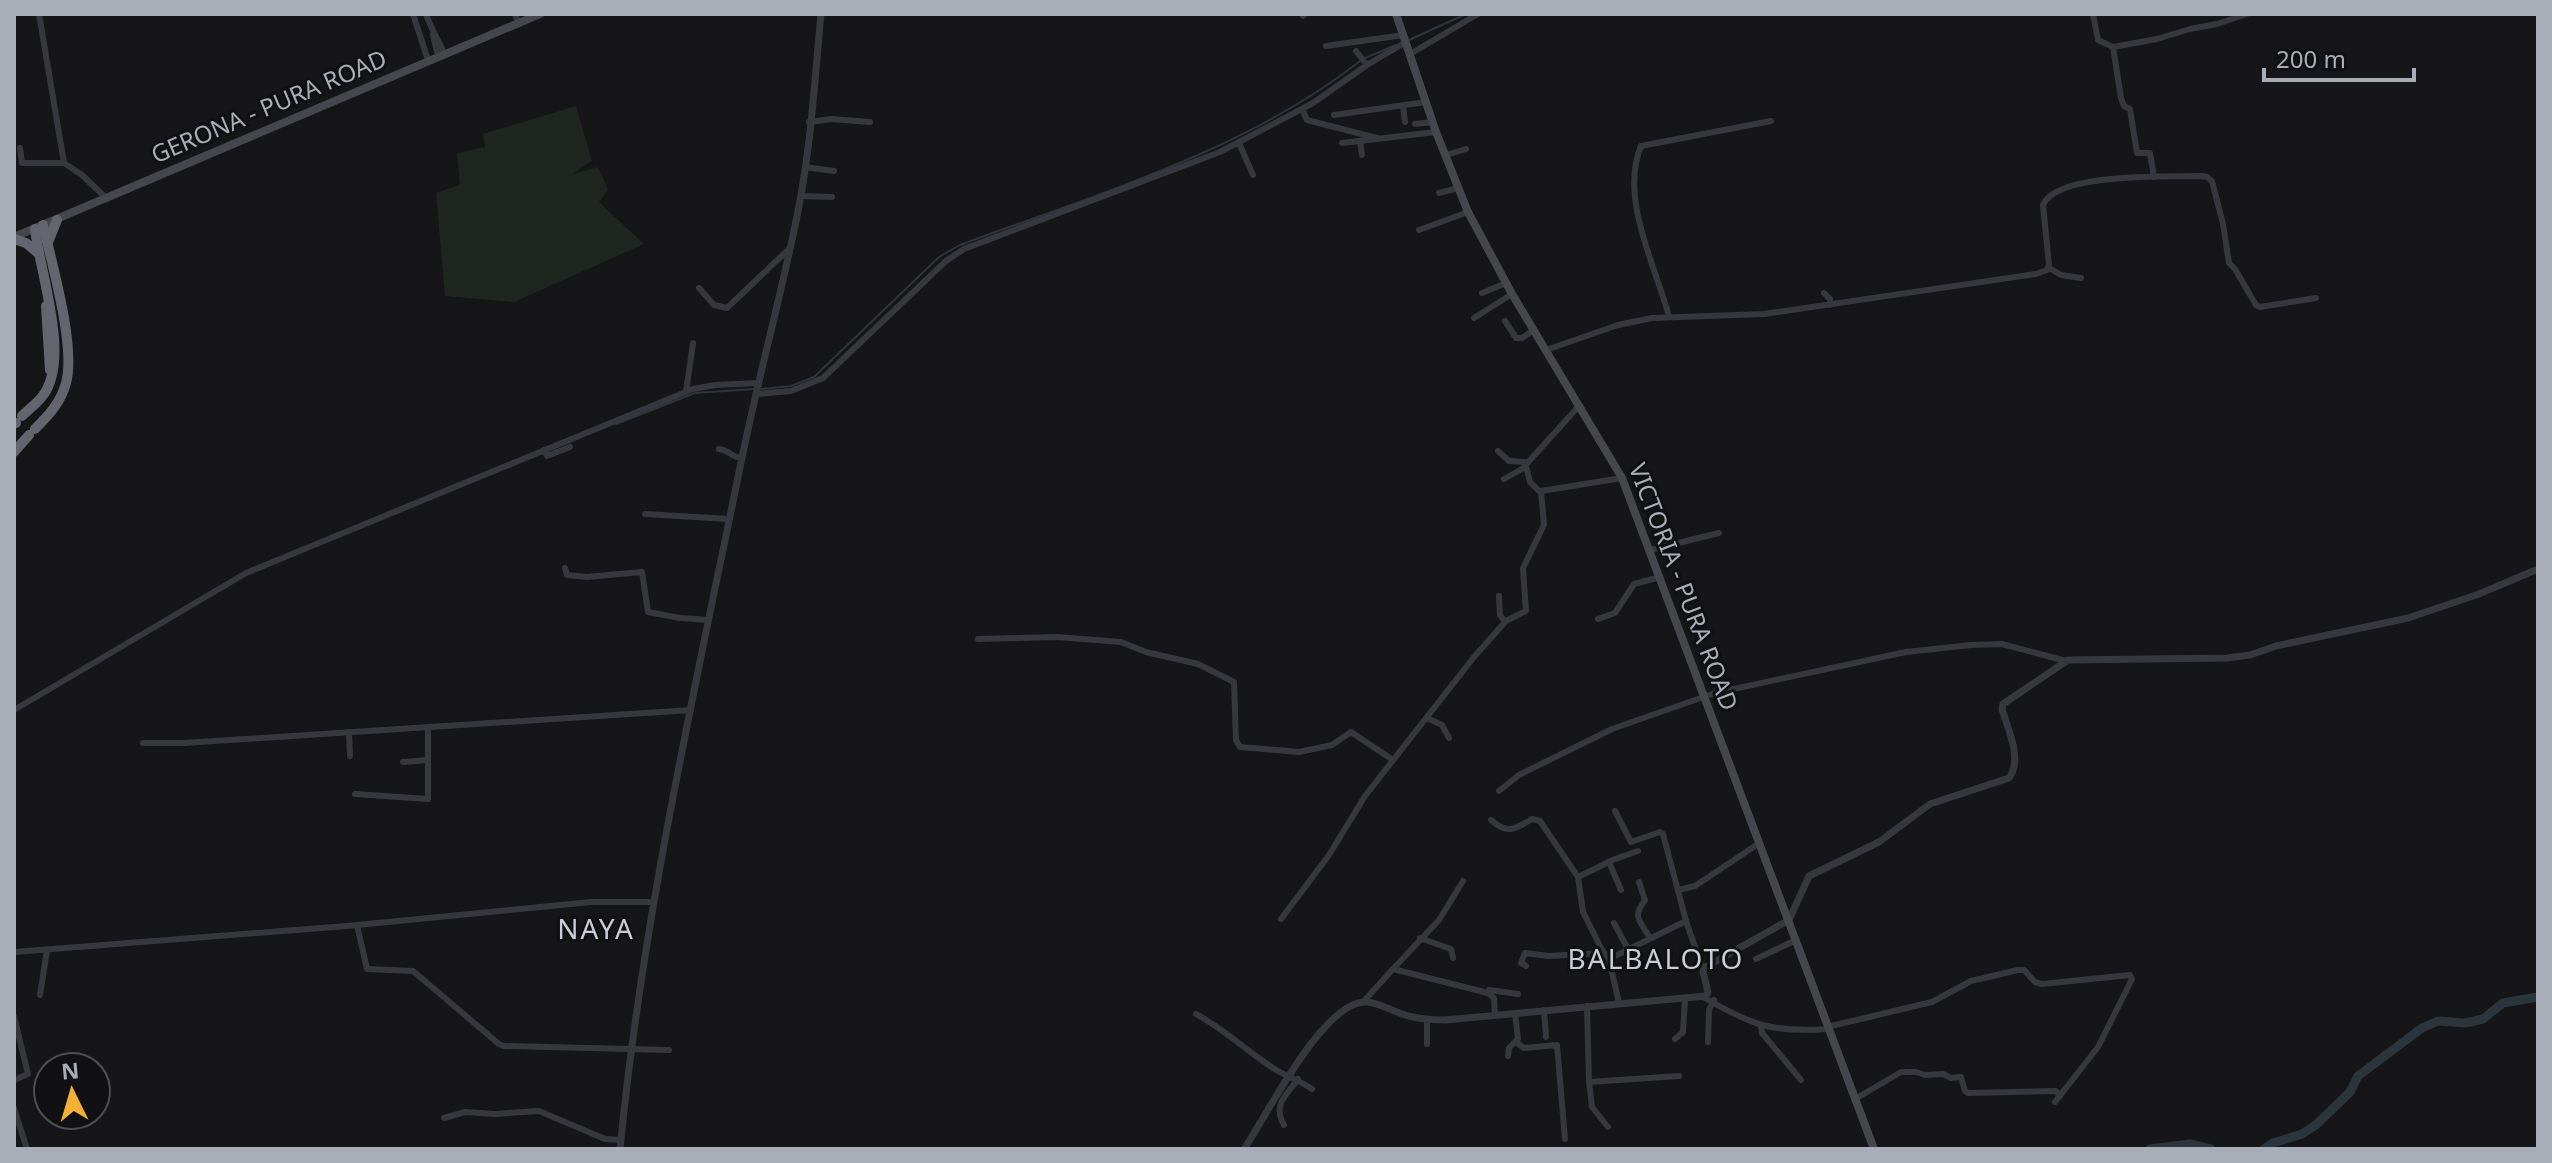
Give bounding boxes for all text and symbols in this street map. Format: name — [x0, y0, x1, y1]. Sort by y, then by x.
scale bar — [2264, 32, 2414, 82]
street label: GERONA - PURA ROAD — [146, 41, 391, 170]
text: 200 m — [2276, 42, 2346, 75]
street label: VICTORIA - PURA ROAD — [1622, 458, 1747, 715]
district label: NAYA — [557, 909, 635, 947]
district label: BALBALOTO — [1568, 939, 1744, 977]
north arrow — [32, 1051, 112, 1131]
text: N — [60, 1054, 80, 1086]

